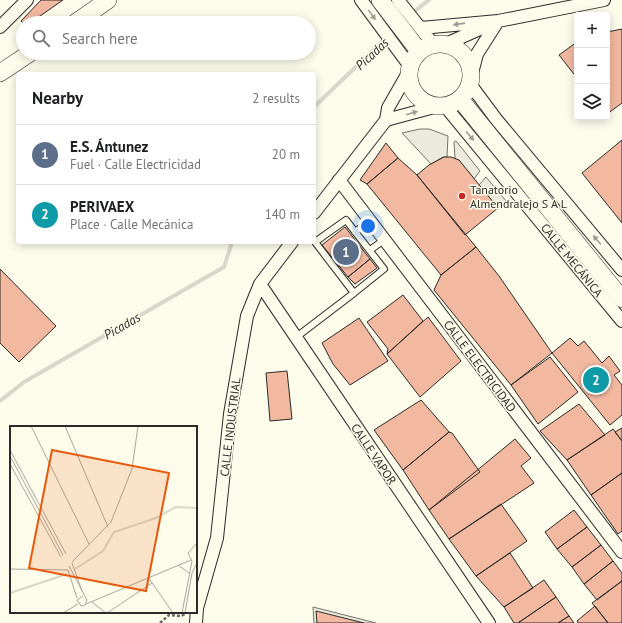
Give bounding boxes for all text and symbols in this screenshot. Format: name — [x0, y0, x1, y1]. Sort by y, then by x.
one-way arrow — [368, 9, 376, 20]
map controls — [574, 12, 610, 120]
button: + — [574, 12, 610, 48]
search box — [16, 16, 316, 60]
one-way arrow — [453, 21, 466, 27]
icon: search — [30, 27, 52, 49]
text: Search here — [62, 29, 138, 48]
water label: Picadas — [352, 34, 393, 74]
button: − — [574, 48, 610, 84]
button: layers — [574, 84, 610, 120]
text: Nearby — [32, 87, 83, 109]
text: 2 results — [252, 90, 300, 107]
one-way arrow — [406, 110, 418, 116]
one-way arrow — [466, 131, 475, 141]
text: E.S. Ántunez — [70, 137, 148, 156]
text: 1 — [41, 146, 49, 163]
text: 20 m — [272, 146, 300, 163]
text: Fuel · Calle Electricidad — [70, 156, 201, 173]
place label: Tanatorio Almendralejo S A L — [470, 182, 567, 211]
marker: Tanatorio Almendralejo S A L — [457, 191, 467, 201]
text: PERIVAEX — [70, 197, 134, 216]
text: 2 — [41, 206, 49, 223]
text: 140 m — [265, 206, 300, 223]
text: Place · Calle Mecánica — [70, 216, 193, 233]
your location — [358, 216, 378, 236]
street label: CALLE MECÁNICA — [538, 220, 606, 300]
one-way arrow — [593, 235, 602, 245]
pin: 1 — [333, 237, 359, 267]
water label: Picadas — [101, 308, 144, 343]
street label: CALLE ELECTRICIDAD — [441, 317, 520, 415]
pin: 2 — [583, 365, 609, 395]
street label: CALLE INDUSTRIAL — [216, 377, 244, 477]
street label: CALLE VAPOR — [348, 421, 400, 487]
inset map — [10, 426, 197, 613]

